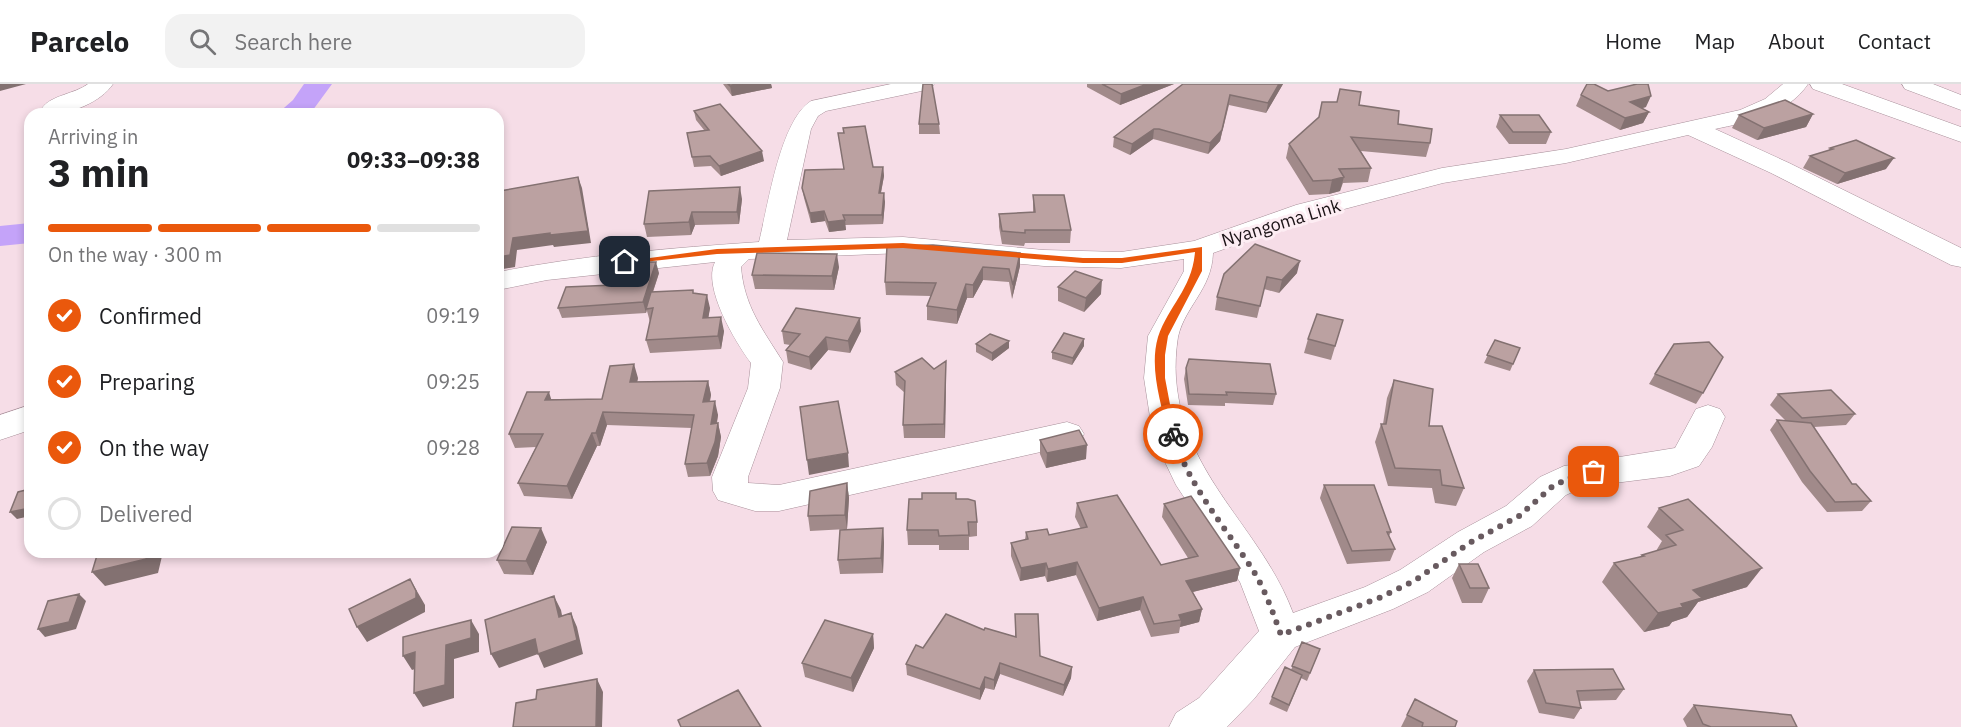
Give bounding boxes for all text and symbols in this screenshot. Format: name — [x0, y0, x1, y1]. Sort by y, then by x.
search box — [165, 14, 585, 68]
text: Parcelo — [30, 23, 129, 60]
icon: search — [186, 25, 219, 58]
text: Search here — [234, 27, 352, 56]
text: Home — [1605, 27, 1662, 55]
text: Map — [1695, 27, 1735, 55]
text: About — [1768, 27, 1825, 55]
text: Contact — [1858, 27, 1931, 55]
text: Arriving in — [48, 123, 138, 150]
text: 09:33–09:38 — [347, 145, 480, 174]
text: 3 min — [48, 147, 150, 198]
street label: Nyangoma Link — [1218, 193, 1344, 252]
pin — [599, 236, 650, 287]
text: On the way · 300 m — [48, 241, 222, 268]
icon: home — [608, 245, 641, 278]
icon: check — [48, 299, 81, 332]
text: Confirmed — [99, 301, 202, 330]
text: 09:19 — [426, 302, 480, 329]
icon: check — [48, 365, 81, 398]
text: Preparing — [99, 367, 194, 396]
text: 09:25 — [426, 368, 480, 395]
courier — [1143, 404, 1203, 464]
icon: bike — [1157, 418, 1190, 451]
icon: check — [48, 431, 81, 464]
text: On the way — [99, 433, 209, 462]
text: 09:28 — [426, 434, 480, 461]
pin — [1568, 446, 1619, 497]
icon: bag — [1577, 455, 1610, 488]
text: Delivered — [99, 499, 193, 528]

